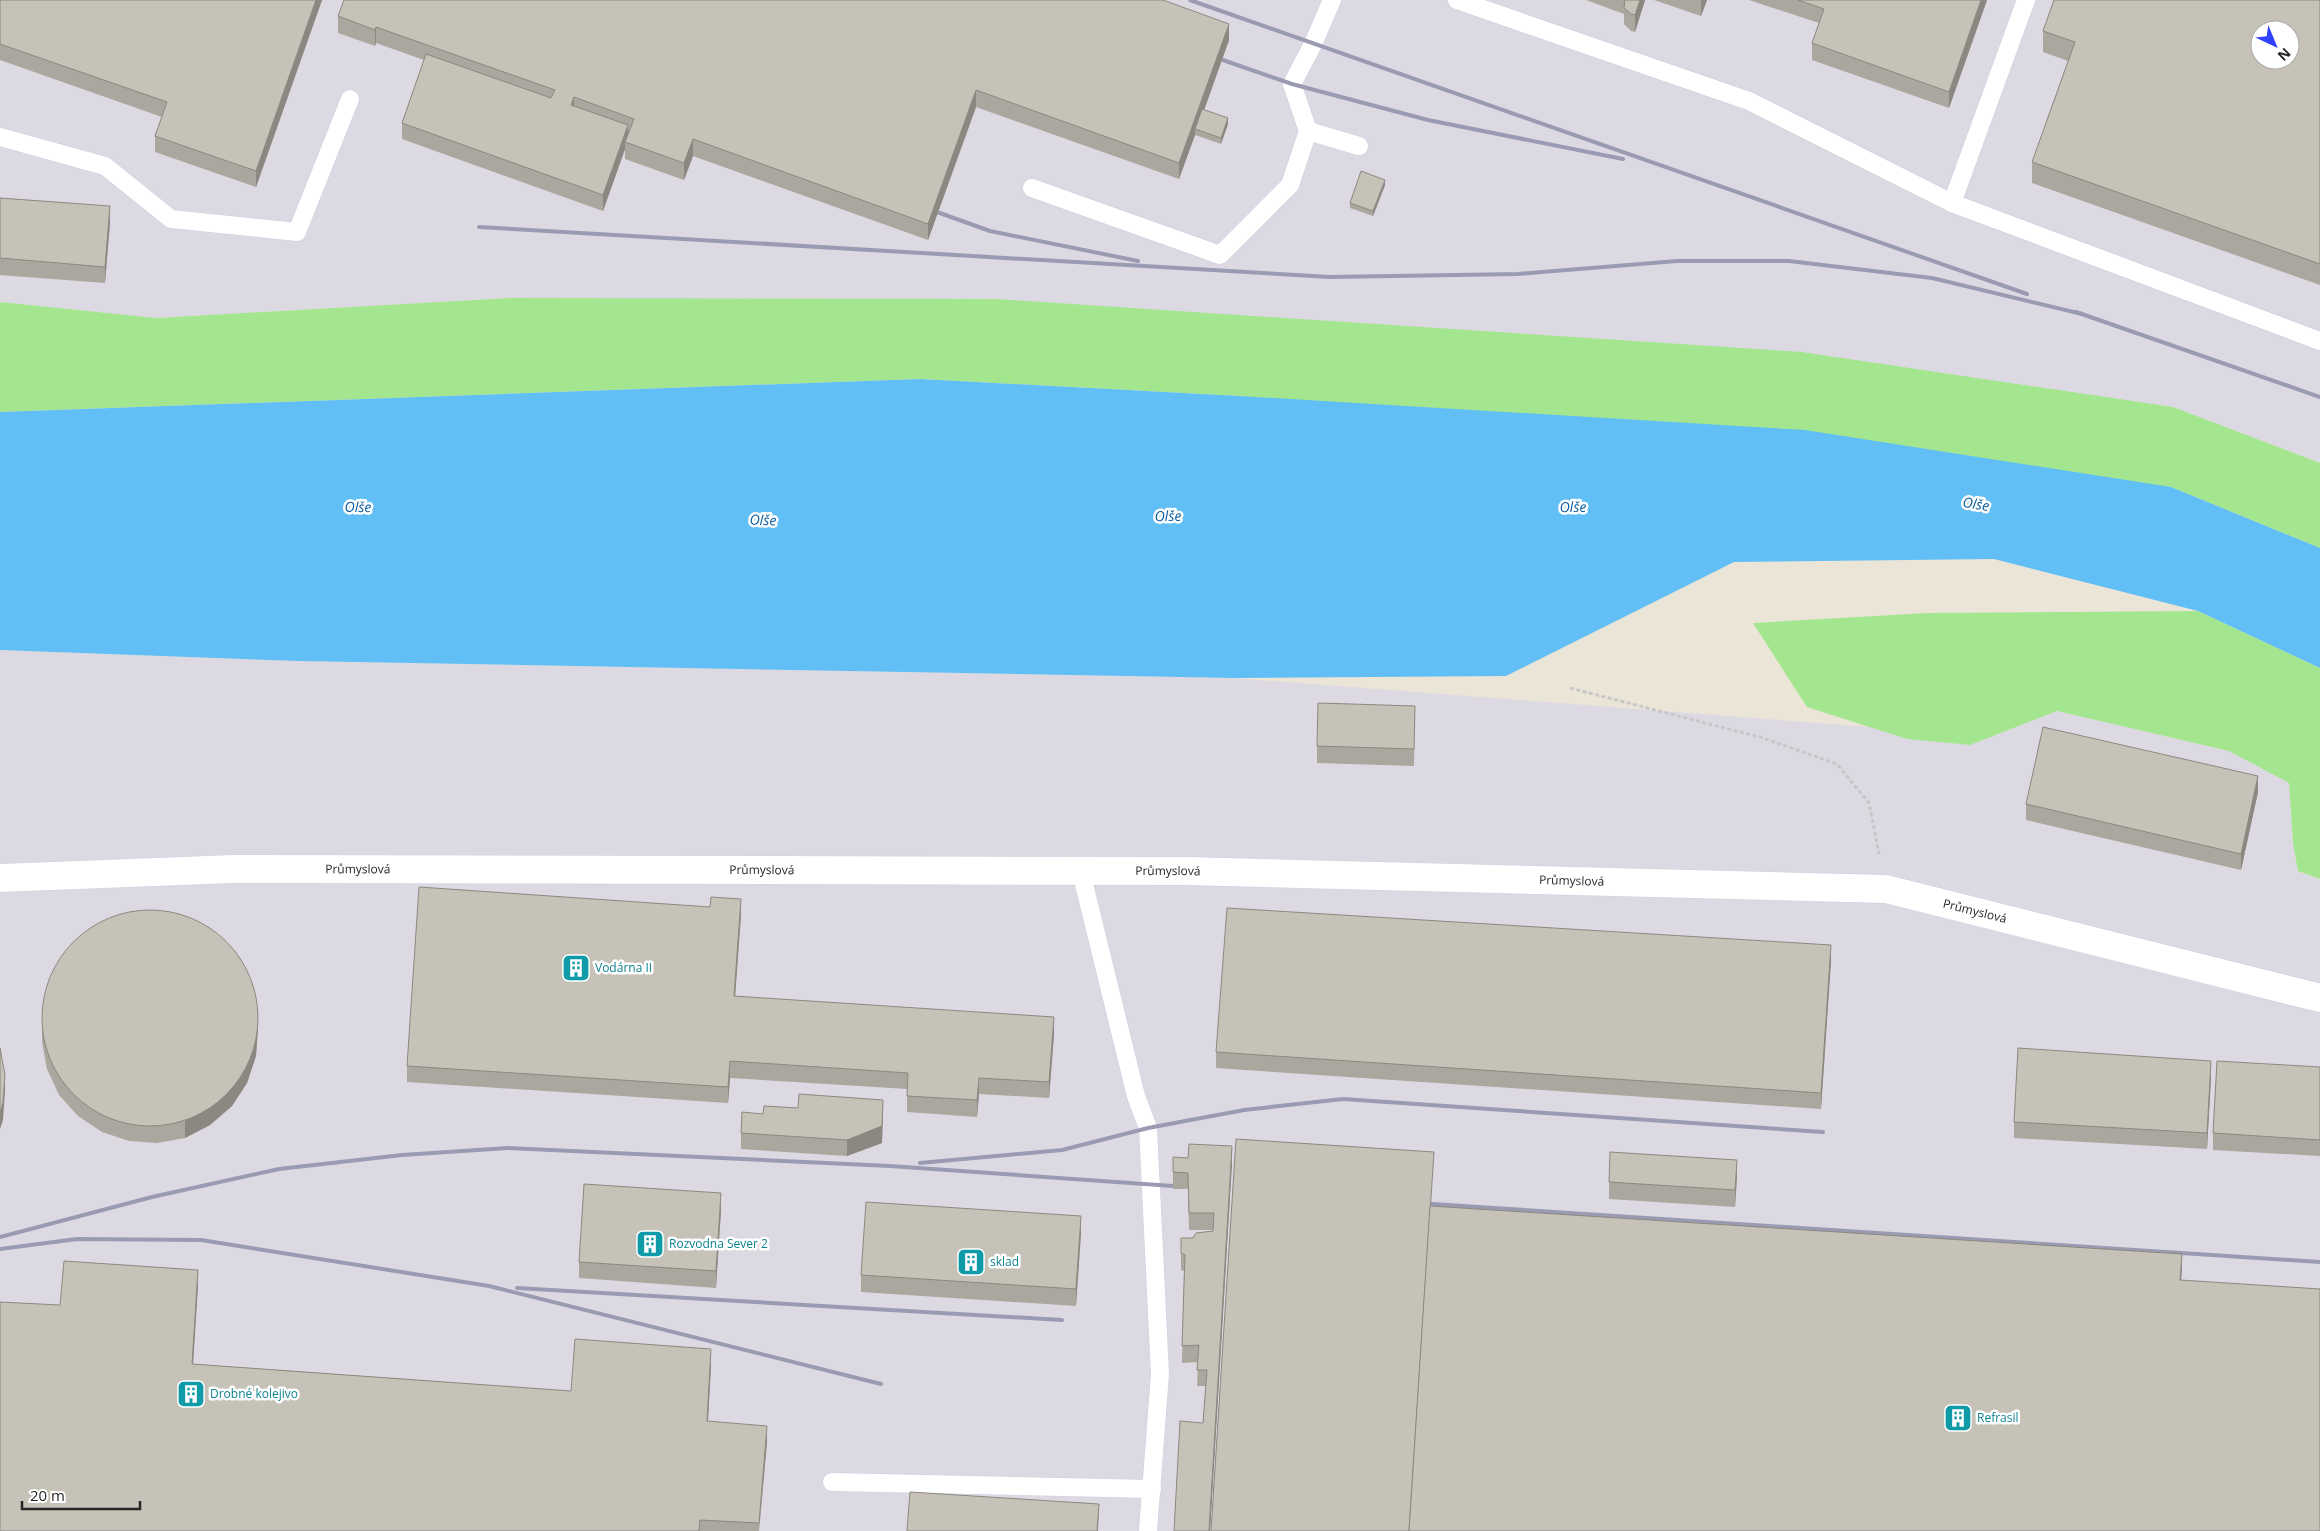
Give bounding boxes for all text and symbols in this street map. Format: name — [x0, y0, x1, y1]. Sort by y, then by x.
north arrow — [2250, 20, 2300, 70]
text: N — [2274, 44, 2295, 66]
water label: Olše — [1961, 492, 1991, 515]
water label: Olše — [345, 497, 372, 516]
water label: Olše — [1560, 497, 1586, 516]
water label: Olše — [1155, 506, 1181, 525]
water label: Olše — [749, 510, 777, 529]
street label: Průmyslová — [325, 860, 390, 877]
street label: Průmyslová — [729, 861, 794, 878]
street label: Průmyslová — [1135, 862, 1201, 879]
street label: Průmyslová — [1539, 871, 1605, 890]
street label: Průmyslová — [1941, 895, 2009, 927]
building icon: Vodárna II — [561, 953, 591, 983]
place label: Vodárna II — [595, 959, 652, 976]
building icon: Rozvodna Sever 2 — [635, 1229, 665, 1259]
place label: Rozvodna Sever 2 — [669, 1235, 768, 1252]
building icon: sklad — [956, 1247, 986, 1277]
place label: sklad — [990, 1253, 1019, 1270]
building icon: Drobné kolejivo — [176, 1379, 206, 1409]
place label: Drobné kolejivo — [210, 1385, 298, 1402]
building icon: Refrasil — [1943, 1403, 1973, 1433]
place label: Refrasil — [1977, 1409, 2019, 1426]
scale bar — [22, 1478, 140, 1510]
text: 20 m — [30, 1485, 65, 1505]

